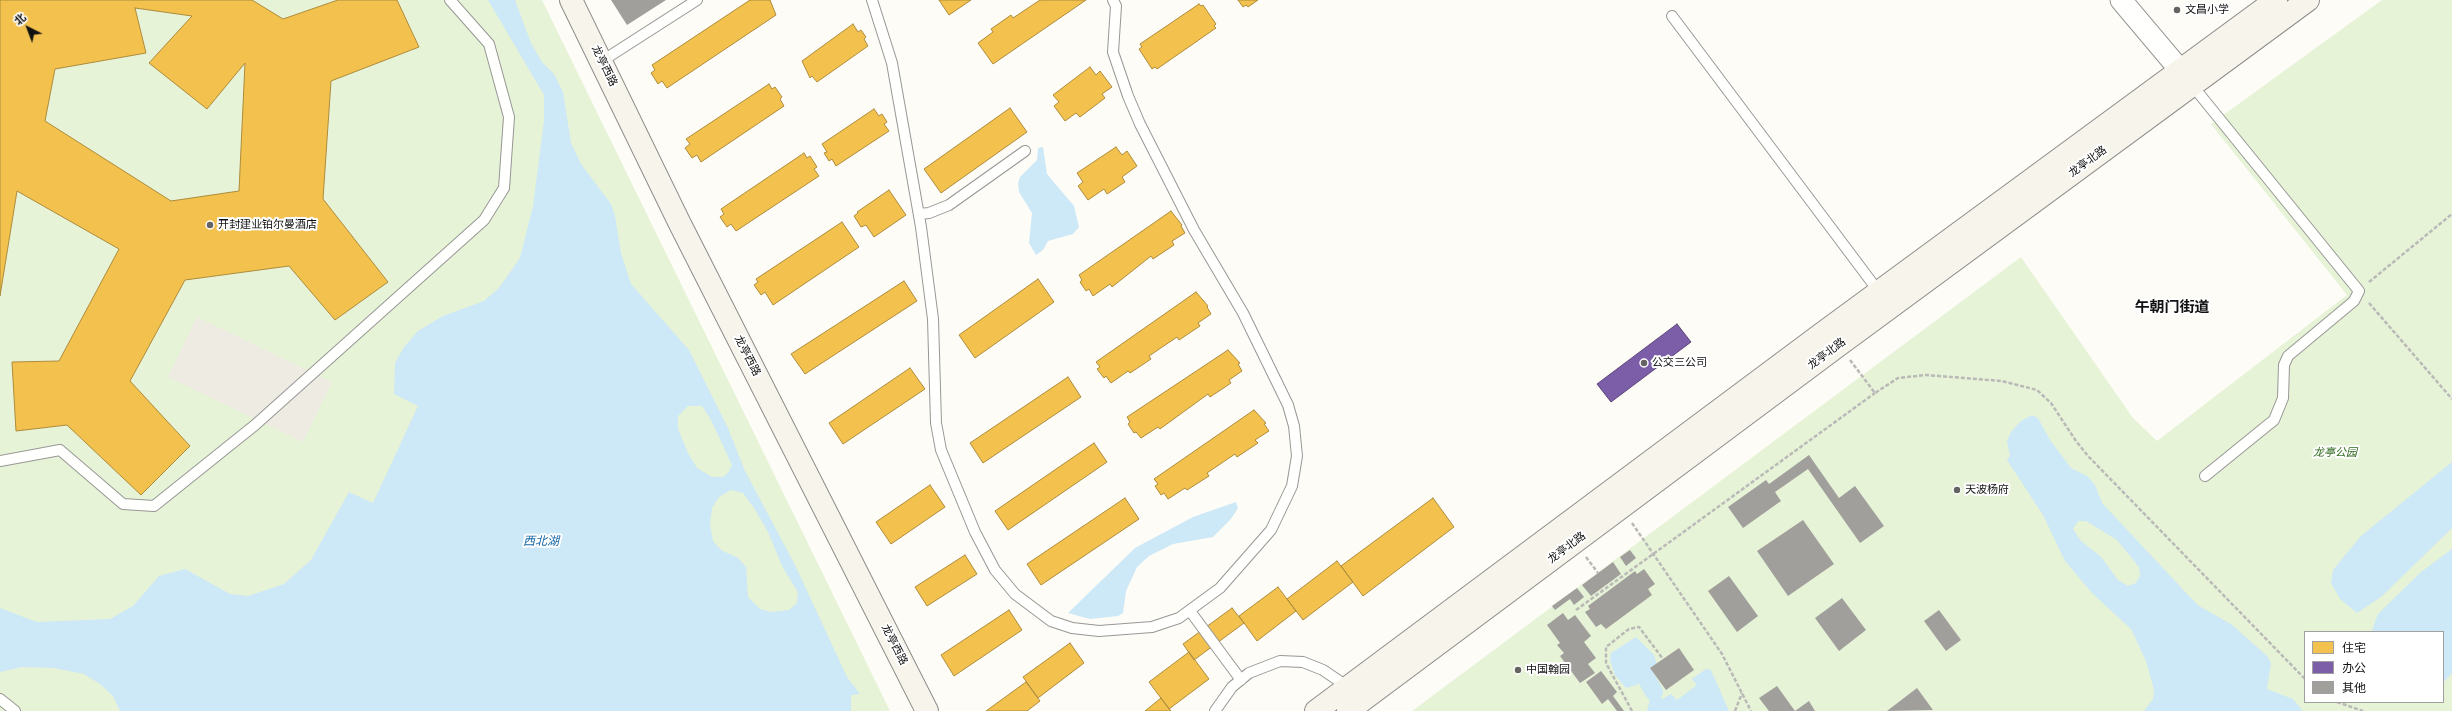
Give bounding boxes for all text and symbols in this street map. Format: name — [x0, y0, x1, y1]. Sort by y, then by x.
place label: 文昌小学 — [2185, 3, 2229, 17]
marker: 文昌小学 — [2172, 5, 2182, 15]
north arrow — [8, 8, 48, 48]
text: 北 — [12, 11, 28, 27]
street label: 龙亭西路 — [588, 43, 620, 89]
street label: 龙亭北路 — [2066, 144, 2110, 180]
place label: 开封建业铂尔曼酒店 — [218, 218, 317, 232]
marker: 开封建业铂尔曼酒店 — [205, 220, 215, 230]
district label: 午朝门街道 — [2135, 299, 2209, 317]
street label: 龙亭西路 — [731, 333, 763, 379]
street label: 龙亭北路 — [1805, 335, 1849, 373]
place label: 公交三公司 — [1652, 356, 1707, 370]
marker: 公交三公司 — [1639, 358, 1649, 368]
park label: 龙亭公园 — [2313, 446, 2357, 460]
place label: 天波杨府 — [1965, 483, 2009, 497]
marker: 天波杨府 — [1952, 485, 1962, 495]
street label: 龙亭北路 — [1545, 529, 1589, 567]
water label: 西北湖 — [523, 535, 559, 549]
street label: 龙亭西路 — [878, 622, 910, 668]
legend — [2304, 631, 2444, 703]
text: 住宅 — [2342, 641, 2366, 655]
text: 办公 — [2342, 661, 2366, 675]
place label: 中国翰园 — [1526, 663, 1570, 677]
marker: 中国翰园 — [1513, 665, 1523, 675]
text: 其他 — [2342, 681, 2366, 695]

